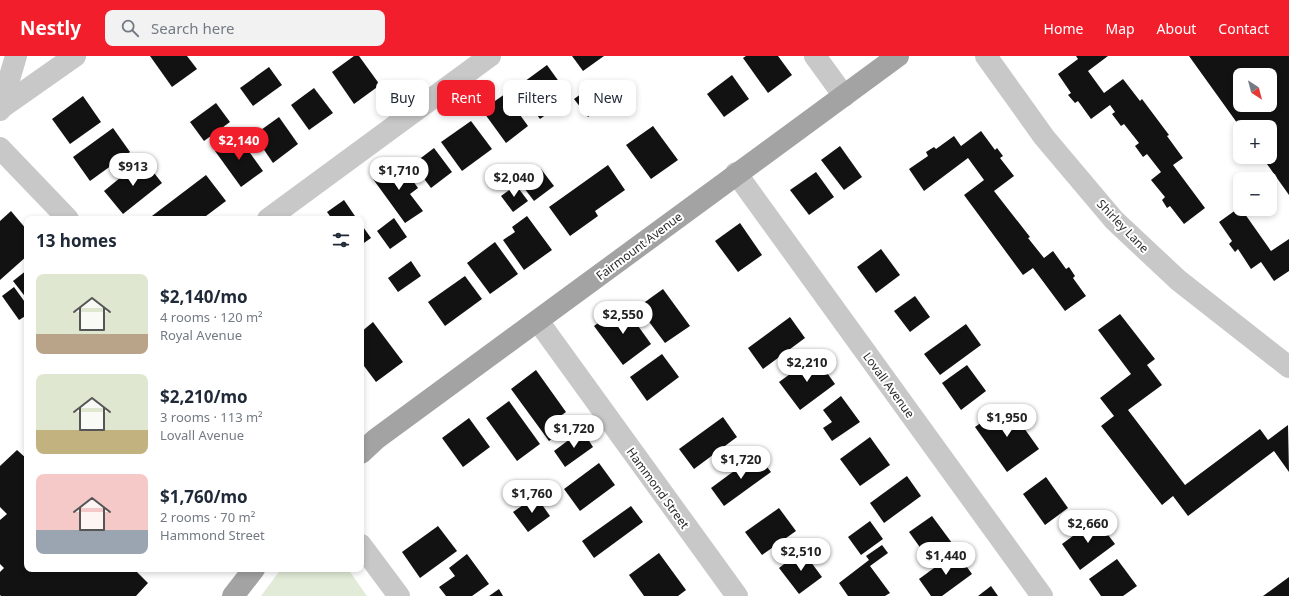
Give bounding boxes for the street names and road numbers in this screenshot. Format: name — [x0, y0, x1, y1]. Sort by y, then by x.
street label: Shirley Lane — [1093, 196, 1153, 257]
street label: Fairmount Avenue — [592, 208, 686, 284]
street label: Lovall Avenue — [859, 349, 919, 422]
street label: Hammond Street — [623, 444, 694, 533]

